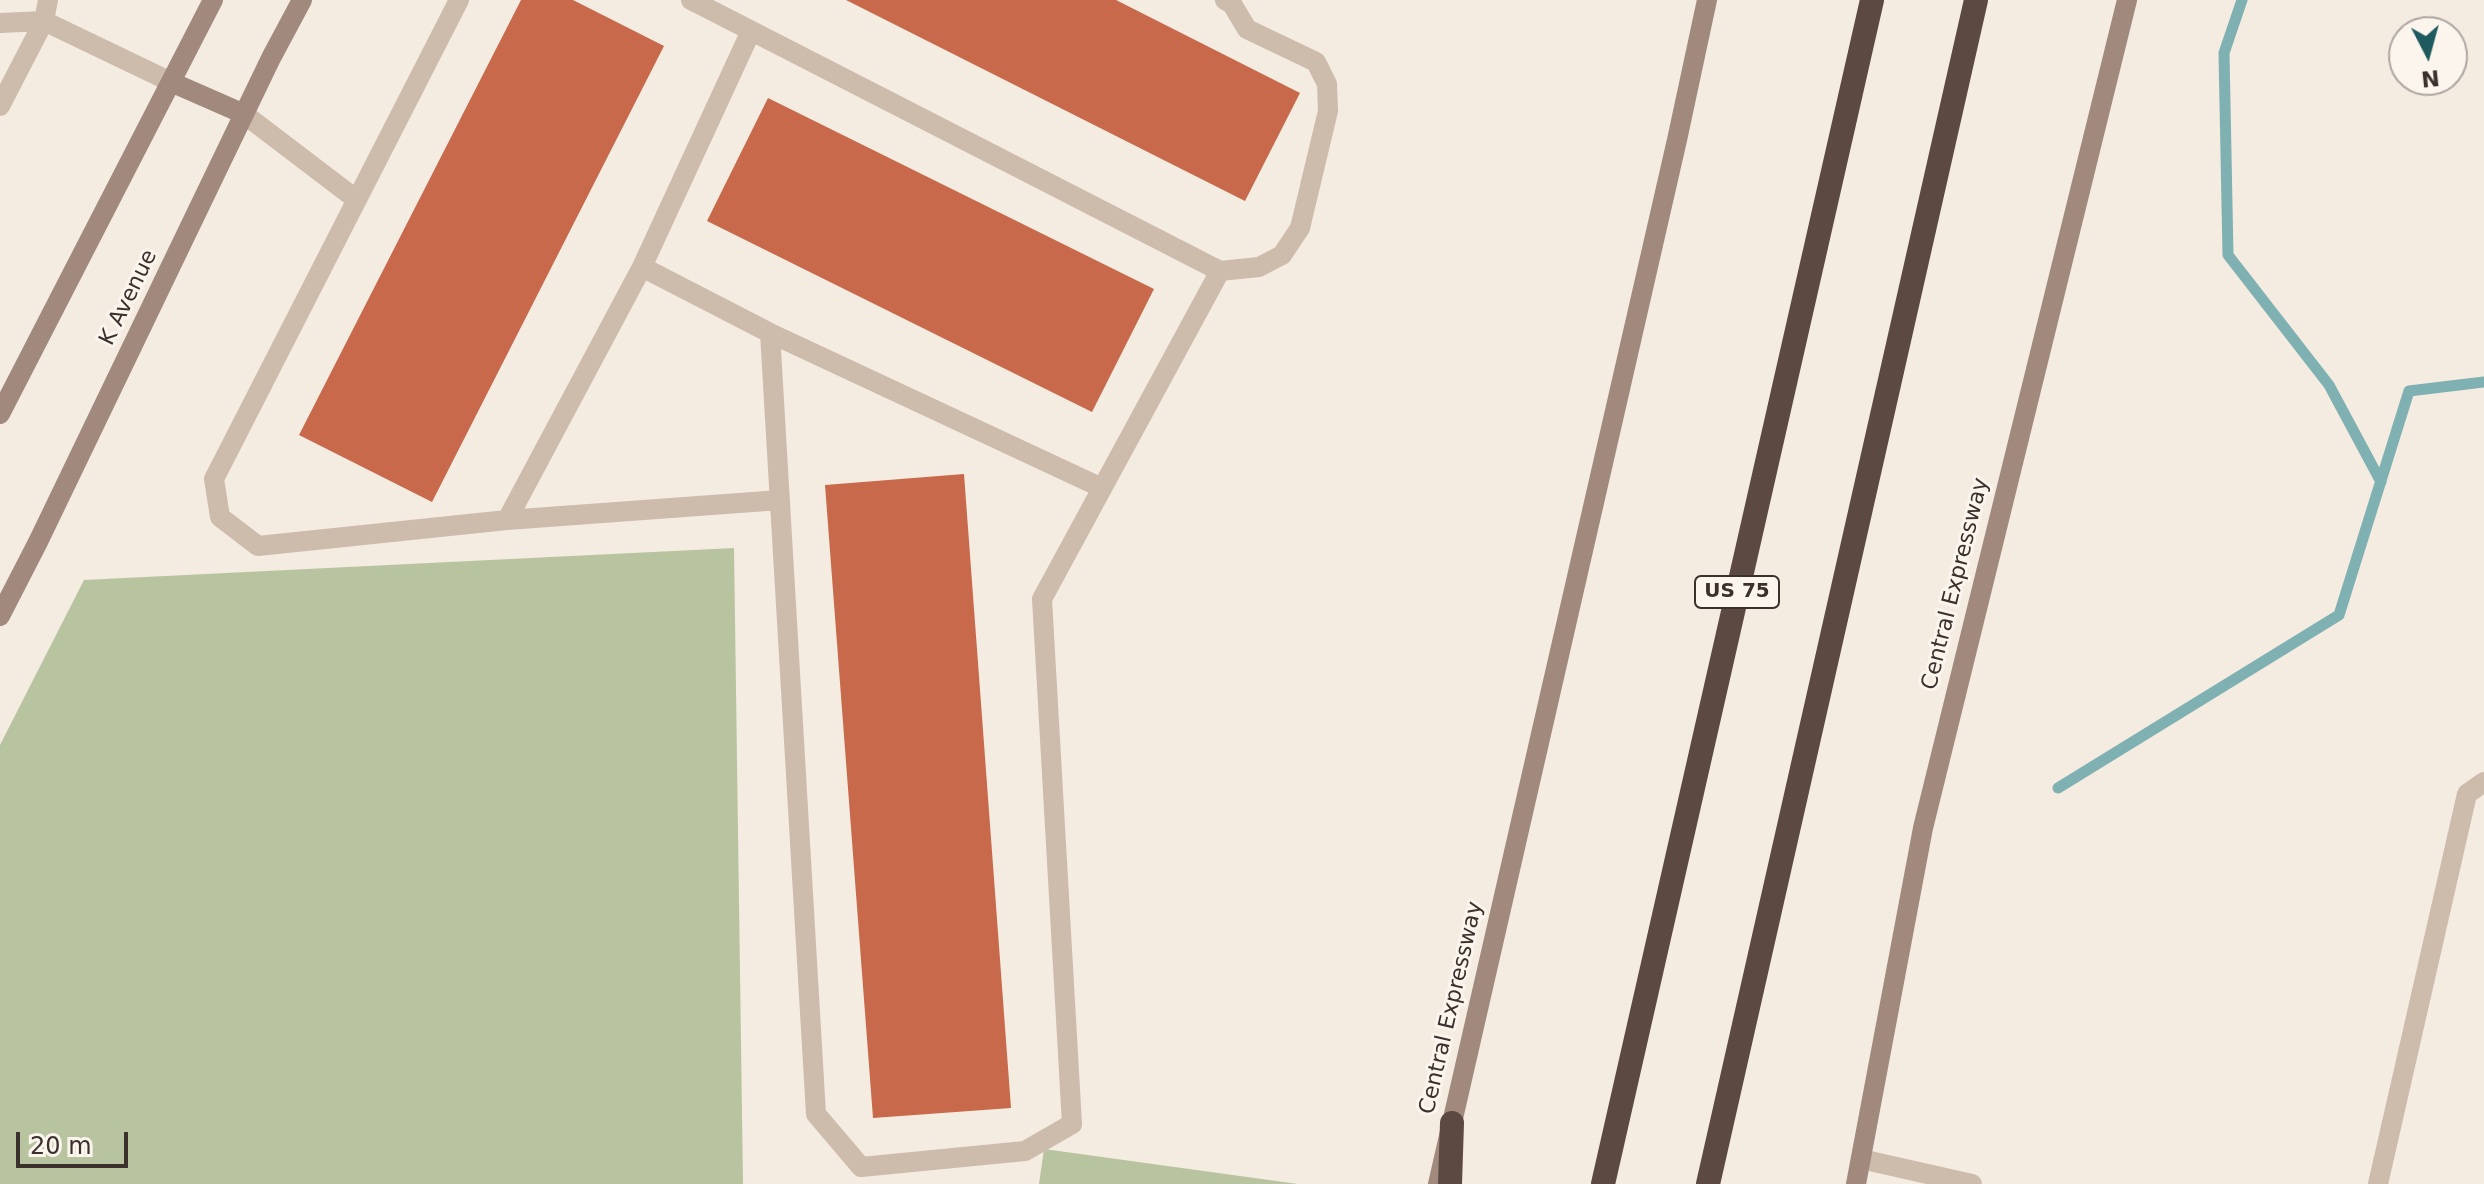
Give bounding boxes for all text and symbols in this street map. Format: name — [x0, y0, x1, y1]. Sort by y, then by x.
north arrow — [2388, 16, 2468, 96]
text: N — [2420, 65, 2441, 92]
street label: K Avenue — [95, 246, 163, 350]
street label: Central Expressway — [1917, 475, 1995, 693]
road number: US 75 — [1695, 576, 1779, 608]
street label: Central Expressway — [1415, 899, 1489, 1117]
scale bar — [20, 1116, 132, 1166]
text: 20 m — [30, 1132, 92, 1160]

